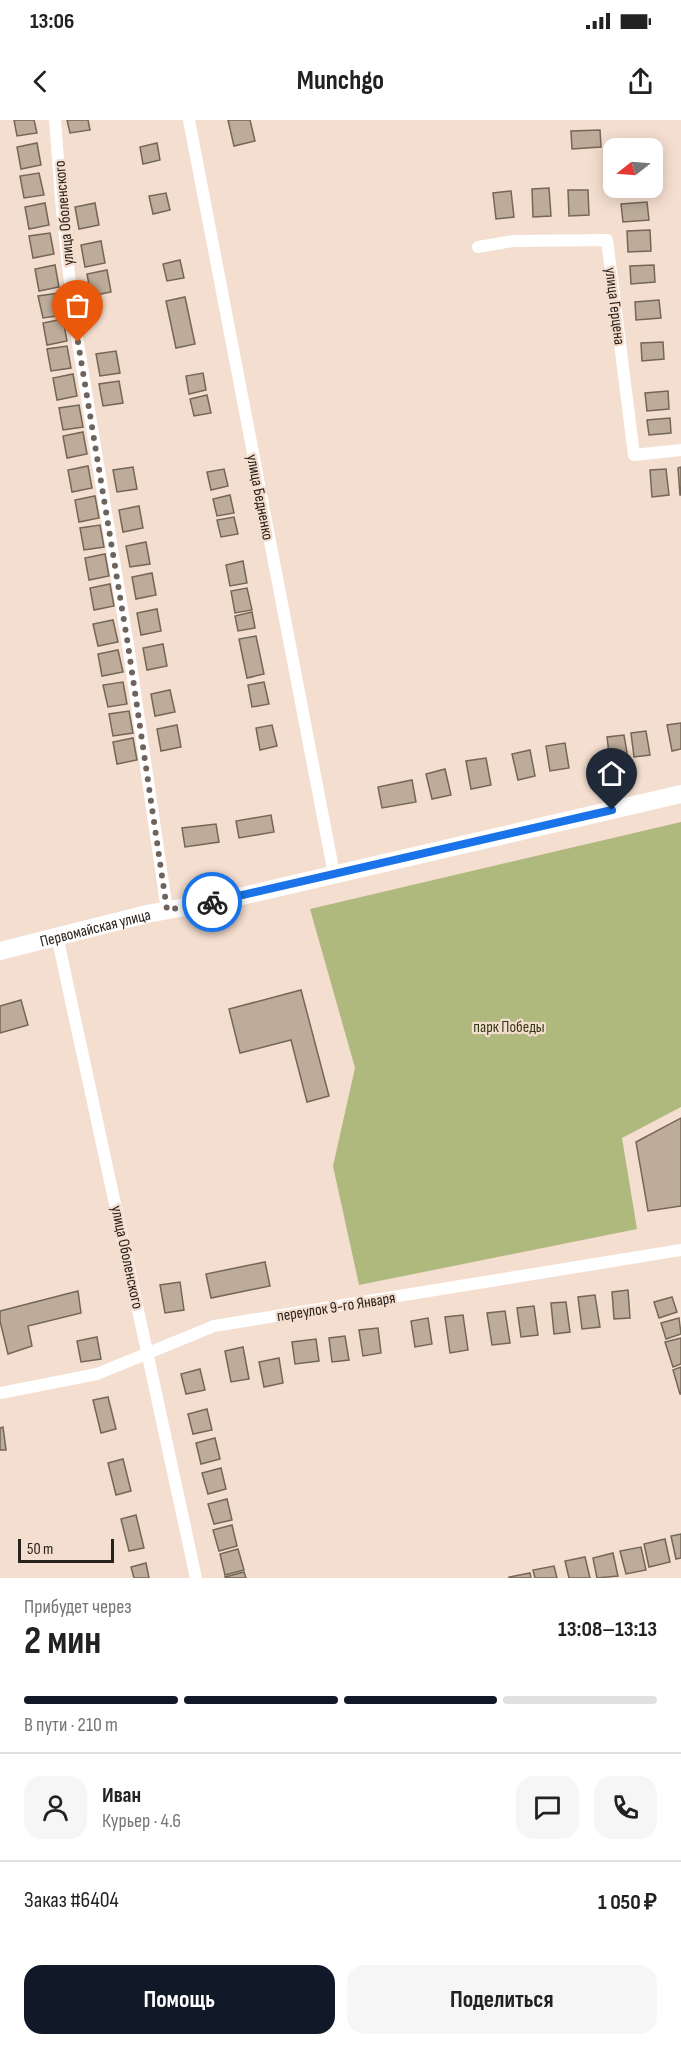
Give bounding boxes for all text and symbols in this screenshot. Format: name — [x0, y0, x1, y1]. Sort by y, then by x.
text: 13:06 — [30, 8, 74, 35]
icon: back — [24, 65, 57, 98]
text: Munchgo — [297, 65, 384, 97]
icon: share — [624, 65, 657, 98]
north arrow — [603, 138, 663, 198]
map controls — [603, 138, 663, 198]
street label: улица Оболенского — [50, 160, 79, 266]
street label: улица Герцена — [600, 266, 629, 346]
pin — [52, 280, 103, 342]
icon: bag — [61, 289, 94, 322]
street label: улица Бедненко — [242, 453, 277, 542]
pin — [586, 748, 637, 810]
icon: home — [595, 757, 628, 790]
courier — [182, 872, 242, 932]
icon: bike — [196, 886, 229, 919]
street label: Первомайская улица — [38, 906, 152, 952]
park label: парк Победы — [473, 1018, 545, 1037]
street label: улица Оболенского — [106, 1204, 147, 1311]
street label: переулок 9-го Января — [276, 1289, 397, 1326]
scale bar — [18, 1536, 114, 1564]
text: 50 m — [27, 1540, 53, 1559]
text: Прибудет через — [24, 1595, 132, 1619]
text: 13:08–13:13 — [558, 1616, 657, 1643]
text: 2 мин — [24, 1618, 101, 1665]
text: В пути · 210 m — [24, 1713, 118, 1737]
button: person — [24, 1776, 87, 1839]
button: chat — [516, 1776, 579, 1839]
button: phone — [594, 1776, 657, 1839]
text: Иван — [102, 1782, 141, 1809]
text: Курьер · 4.6 — [102, 1809, 181, 1833]
text: Заказ #6404 — [24, 1887, 119, 1914]
text: 1 050 ₽ — [598, 1889, 657, 1916]
button: Помощь — [24, 1965, 335, 2034]
button: Поделиться — [347, 1965, 657, 2034]

